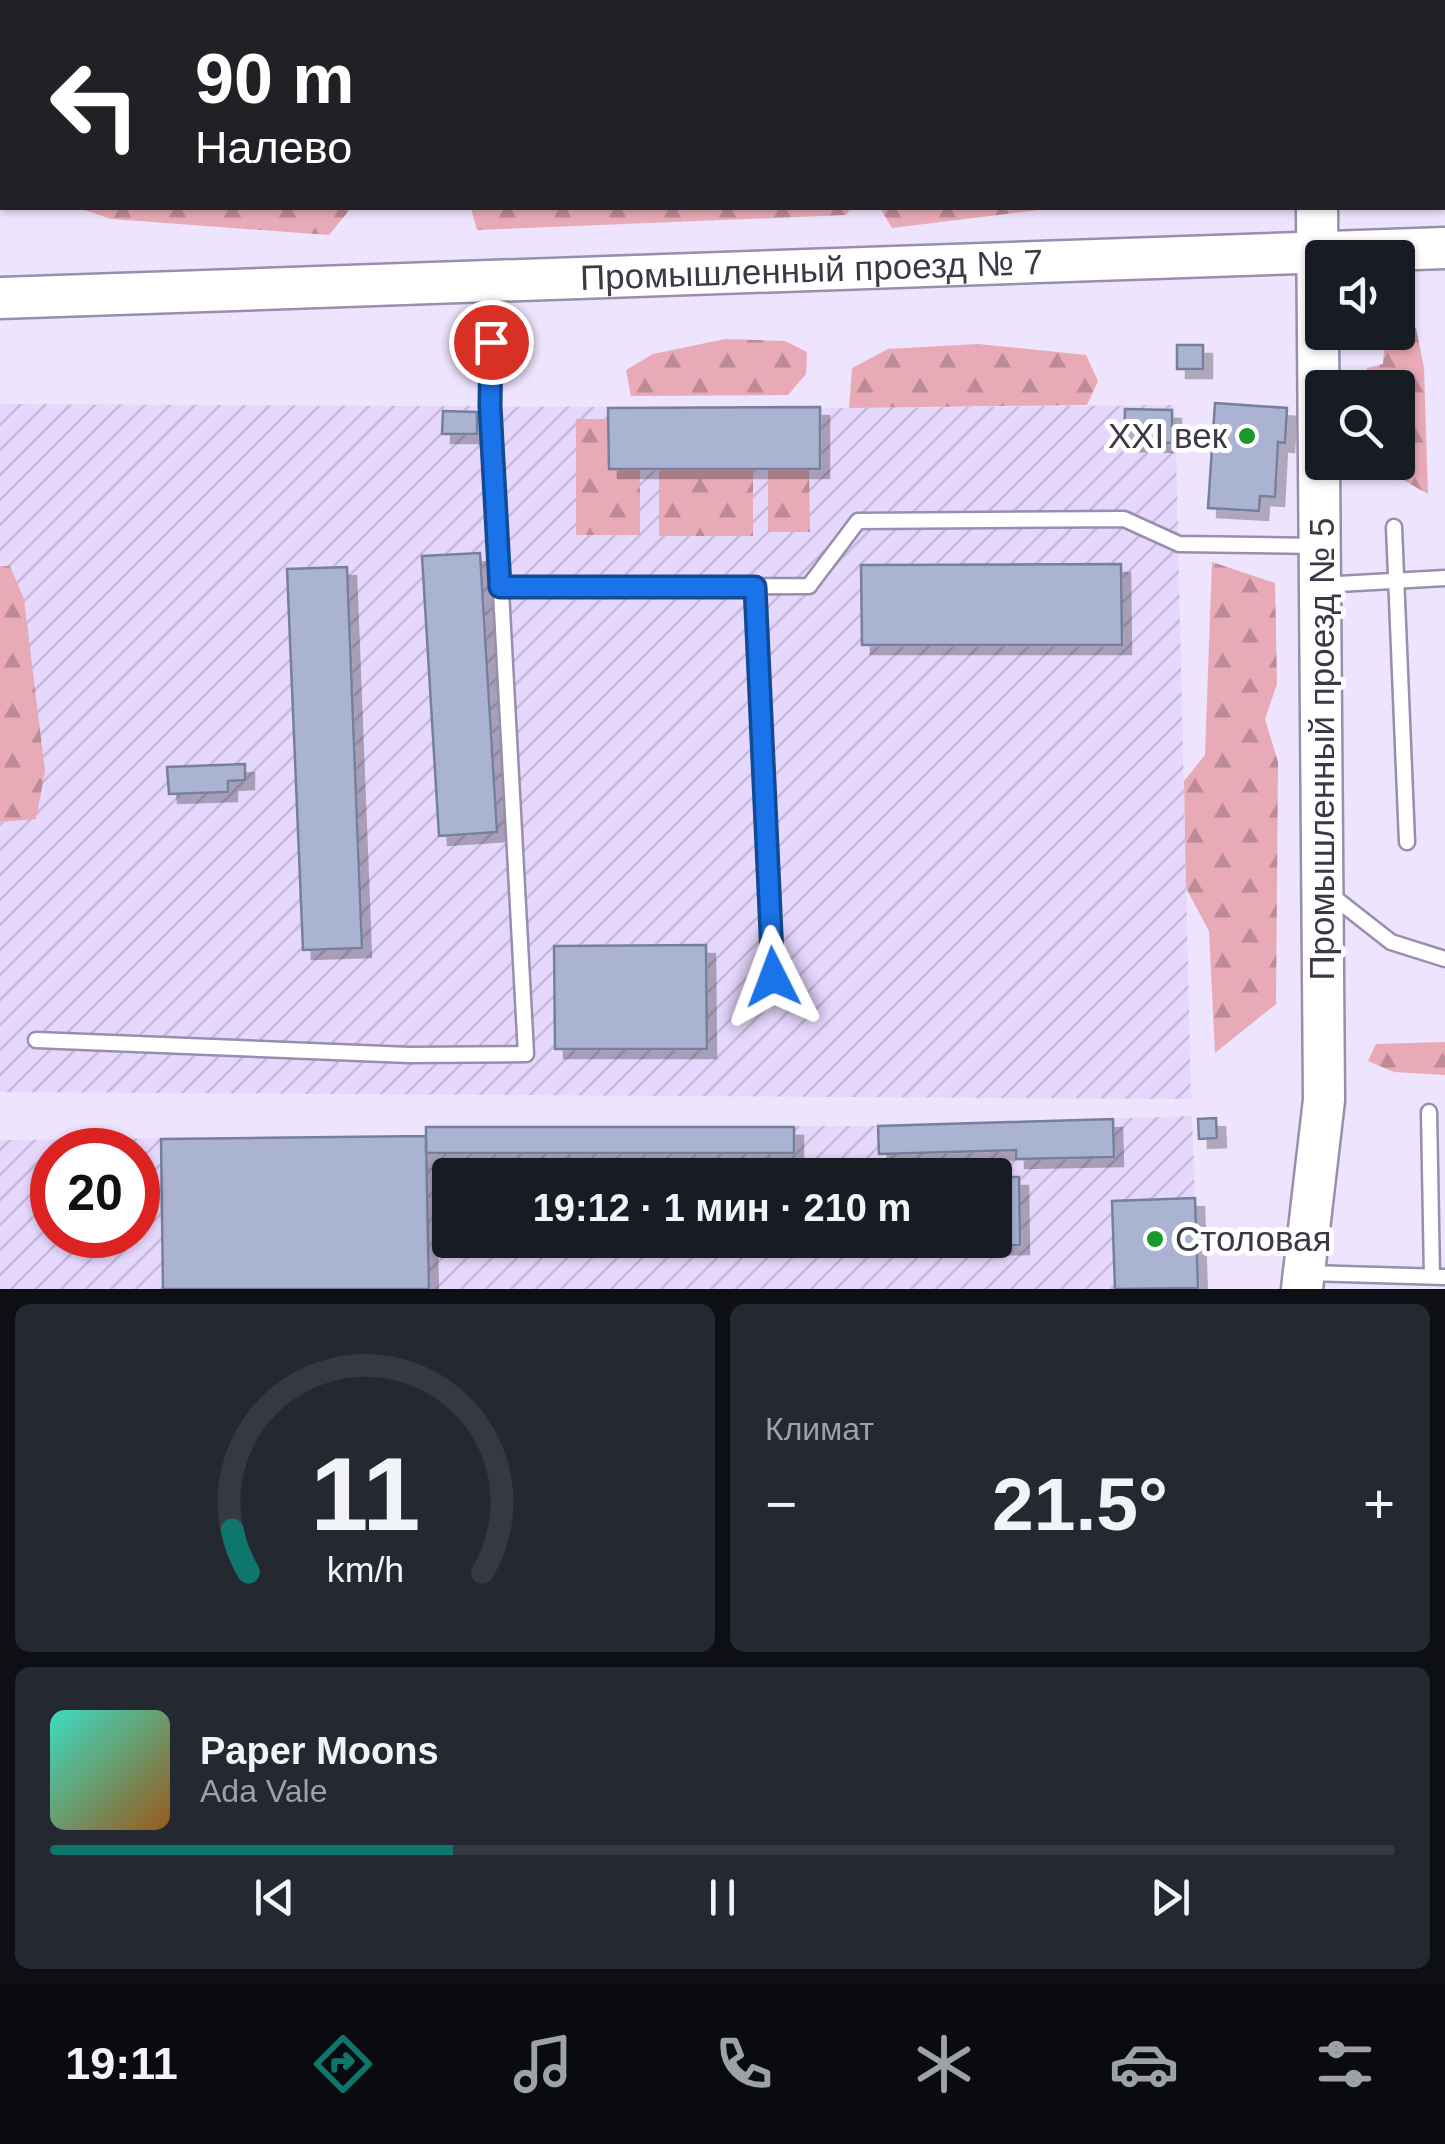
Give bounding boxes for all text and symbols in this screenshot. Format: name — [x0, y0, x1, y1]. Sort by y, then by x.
icon: left — [30, 40, 160, 170]
text: 90 m — [195, 40, 355, 118]
text: Налево — [195, 122, 352, 173]
map controls — [1305, 240, 1415, 480]
button: sound — [1305, 240, 1415, 350]
street label: Промышленный проезд № 7 — [579, 242, 1044, 297]
pin — [449, 300, 534, 385]
icon: arrive — [464, 315, 519, 370]
button: search — [1305, 370, 1415, 480]
place label: XXI век — [1108, 416, 1228, 455]
marker: XXI век — [1236, 425, 1258, 447]
street label: Промышленный проезд № 5 — [1302, 517, 1341, 981]
position arrow — [721, 925, 825, 1029]
speed limit sign: 20 — [30, 1128, 160, 1258]
text: 19:12 · 1 мин · 210 m — [533, 1187, 911, 1229]
place label: Столовая — [1175, 1219, 1332, 1258]
marker: Столовая — [1144, 1228, 1166, 1250]
text: Климат — [765, 1411, 874, 1447]
text: 11 — [310, 1436, 420, 1552]
text: 21.5° — [992, 1462, 1168, 1546]
text: − — [765, 1473, 797, 1535]
text: + — [1363, 1473, 1395, 1535]
text: km/h — [326, 1550, 404, 1590]
text: Paper Moons — [200, 1730, 439, 1772]
text: Ada Vale — [200, 1773, 328, 1809]
icon: previous — [247, 1870, 302, 1925]
icon: pause — [695, 1870, 750, 1925]
icon: next — [1143, 1870, 1198, 1925]
icon: directions — [308, 2029, 378, 2099]
icon: music — [508, 2029, 578, 2099]
icon: phone — [709, 2029, 779, 2099]
icon: climate — [909, 2029, 979, 2099]
icon: car — [1109, 2029, 1179, 2099]
icon: filters — [1310, 2029, 1380, 2099]
text: 19:11 — [65, 2038, 178, 2089]

